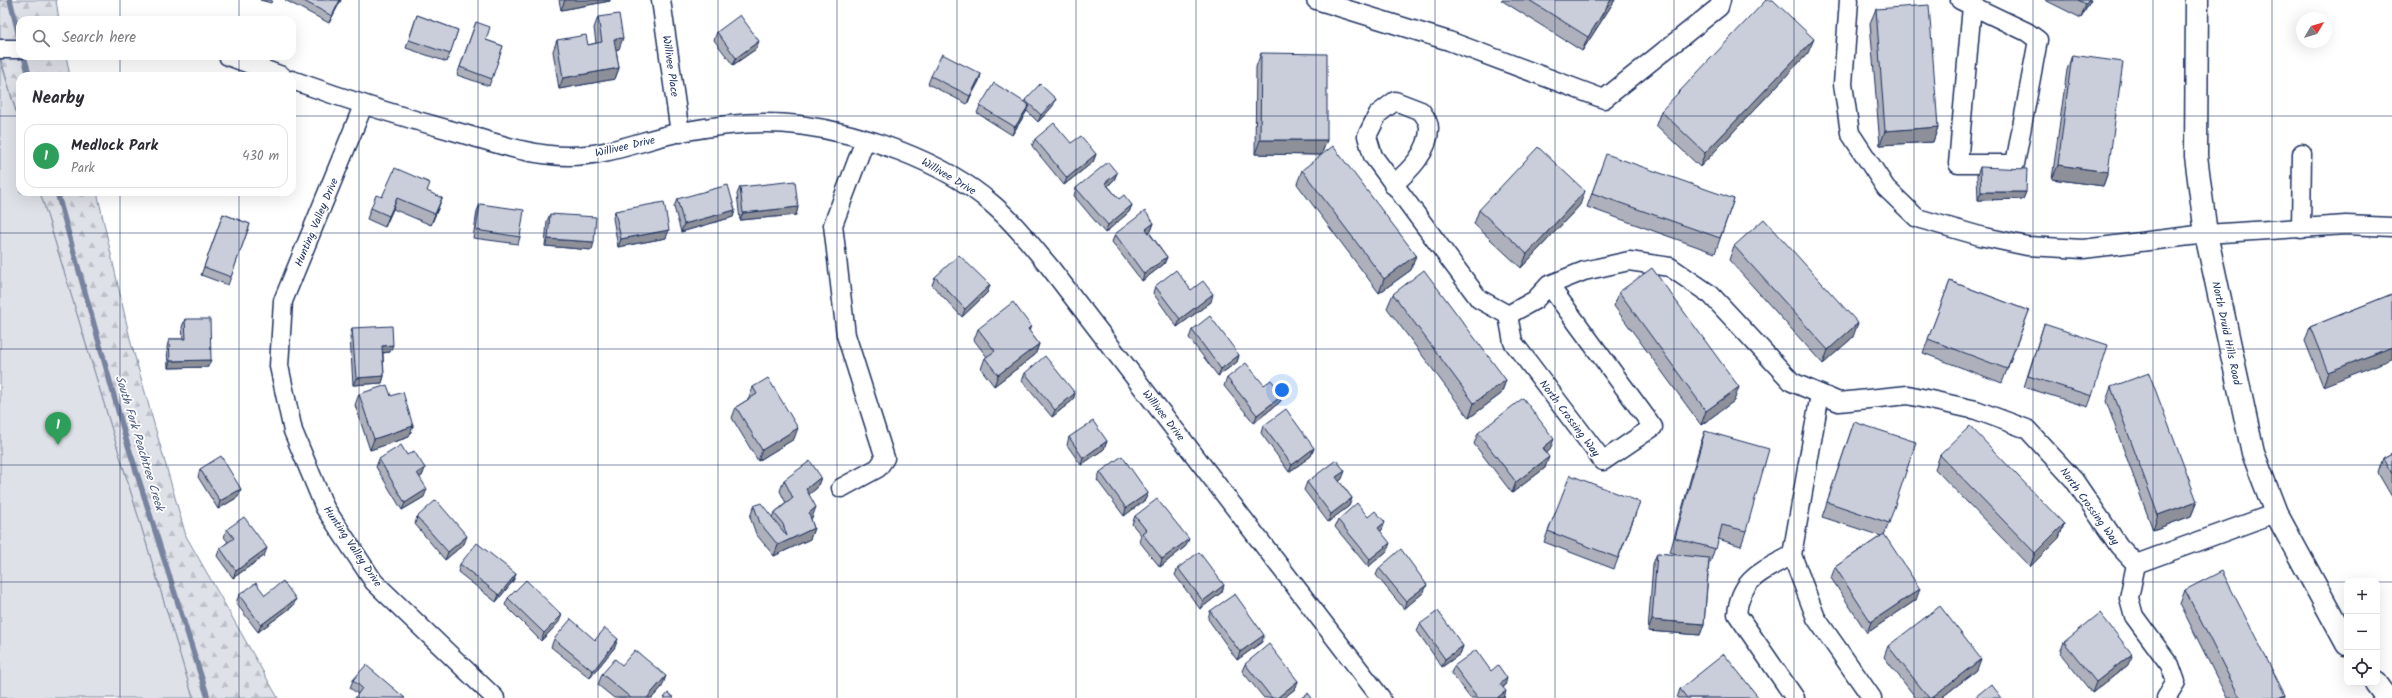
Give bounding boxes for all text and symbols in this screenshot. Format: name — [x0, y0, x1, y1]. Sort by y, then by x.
north arrow — [2296, 12, 2332, 48]
search box — [16, 16, 296, 60]
text: Search here — [62, 26, 136, 50]
icon: search — [30, 27, 52, 49]
street label: Willivee Place — [657, 34, 683, 98]
text: Nearby — [32, 85, 84, 112]
street label: Willivee Drive — [593, 131, 657, 163]
text: Medlock Park — [71, 134, 158, 158]
text: 1 — [44, 146, 48, 167]
text: 430 m — [242, 146, 279, 167]
street label: Willivee Drive — [918, 153, 979, 200]
text: Park — [71, 158, 95, 179]
street label: Hunting Valley Drive — [290, 175, 344, 270]
street label: North Druid Hills Road — [2206, 280, 2246, 387]
water label: South Fork Peachtree Creek — [110, 373, 170, 515]
street label: North Crossing Way — [1534, 376, 1605, 462]
your location — [1272, 380, 1292, 400]
street label: Willivee Drive — [1137, 386, 1189, 445]
pin: 1 — [45, 412, 71, 445]
street label: North Crossing Way — [2055, 464, 2124, 550]
street label: Hunting Valley Drive — [318, 502, 386, 591]
map controls — [2344, 578, 2380, 686]
button: + — [2344, 578, 2380, 614]
button: − — [2344, 614, 2380, 650]
button: locate — [2344, 650, 2380, 686]

